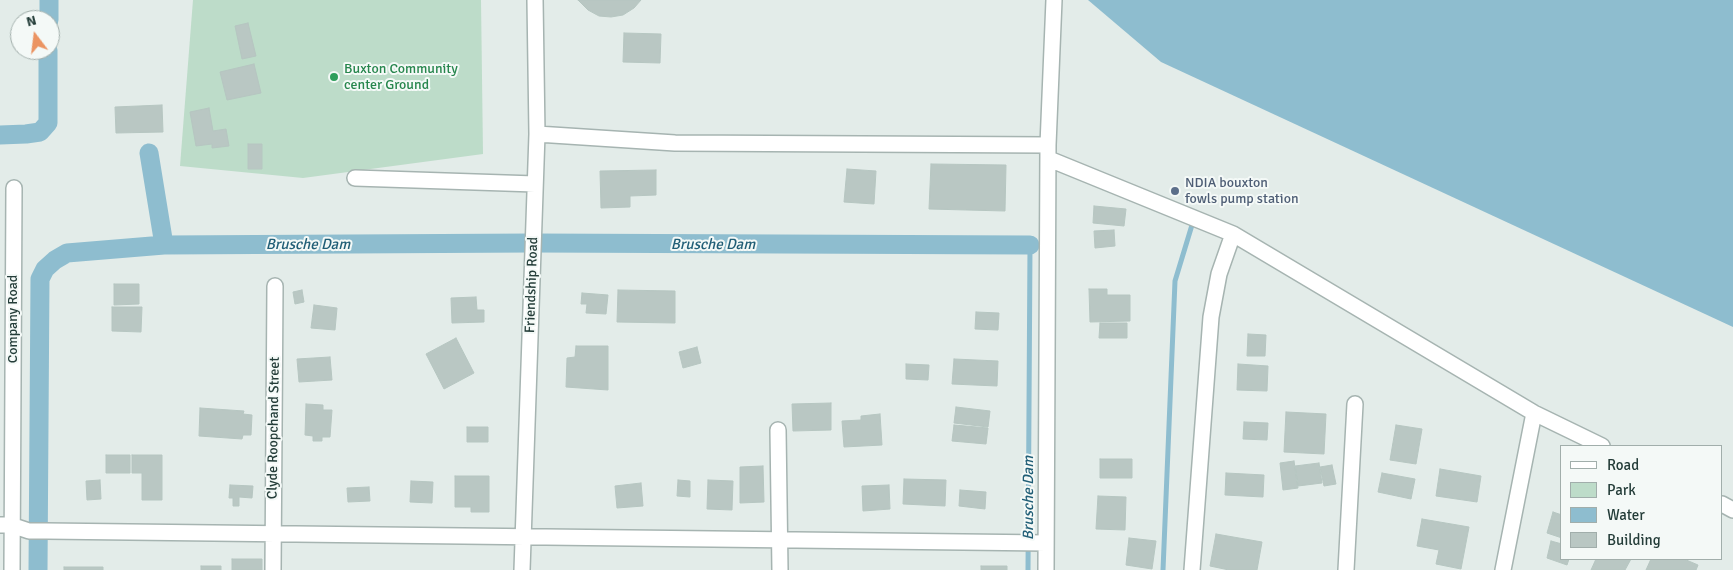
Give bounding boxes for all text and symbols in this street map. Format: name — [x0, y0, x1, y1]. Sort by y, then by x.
north arrow — [10, 10, 60, 60]
text: N — [24, 12, 38, 30]
place label: Buxton Community center Ground — [344, 61, 458, 94]
marker: Buxton Community center Ground — [328, 71, 340, 83]
place label: NDIA bouxton fowls pump station — [1185, 175, 1299, 208]
marker: NDIA bouxton fowls pump station — [1169, 185, 1181, 197]
water label: Brusche Dam — [266, 236, 350, 254]
water label: Brusche Dam — [671, 236, 755, 254]
street label: Friendship Road — [522, 237, 542, 333]
street label: Company Road — [5, 275, 21, 363]
street label: Clyde Roopchand Street — [264, 357, 284, 499]
legend — [1560, 445, 1723, 560]
water label: Brusche Dam — [1020, 456, 1038, 540]
text: Road — [1607, 456, 1639, 474]
text: Park — [1607, 481, 1636, 499]
text: Water — [1607, 506, 1645, 524]
text: Building — [1607, 531, 1661, 549]

